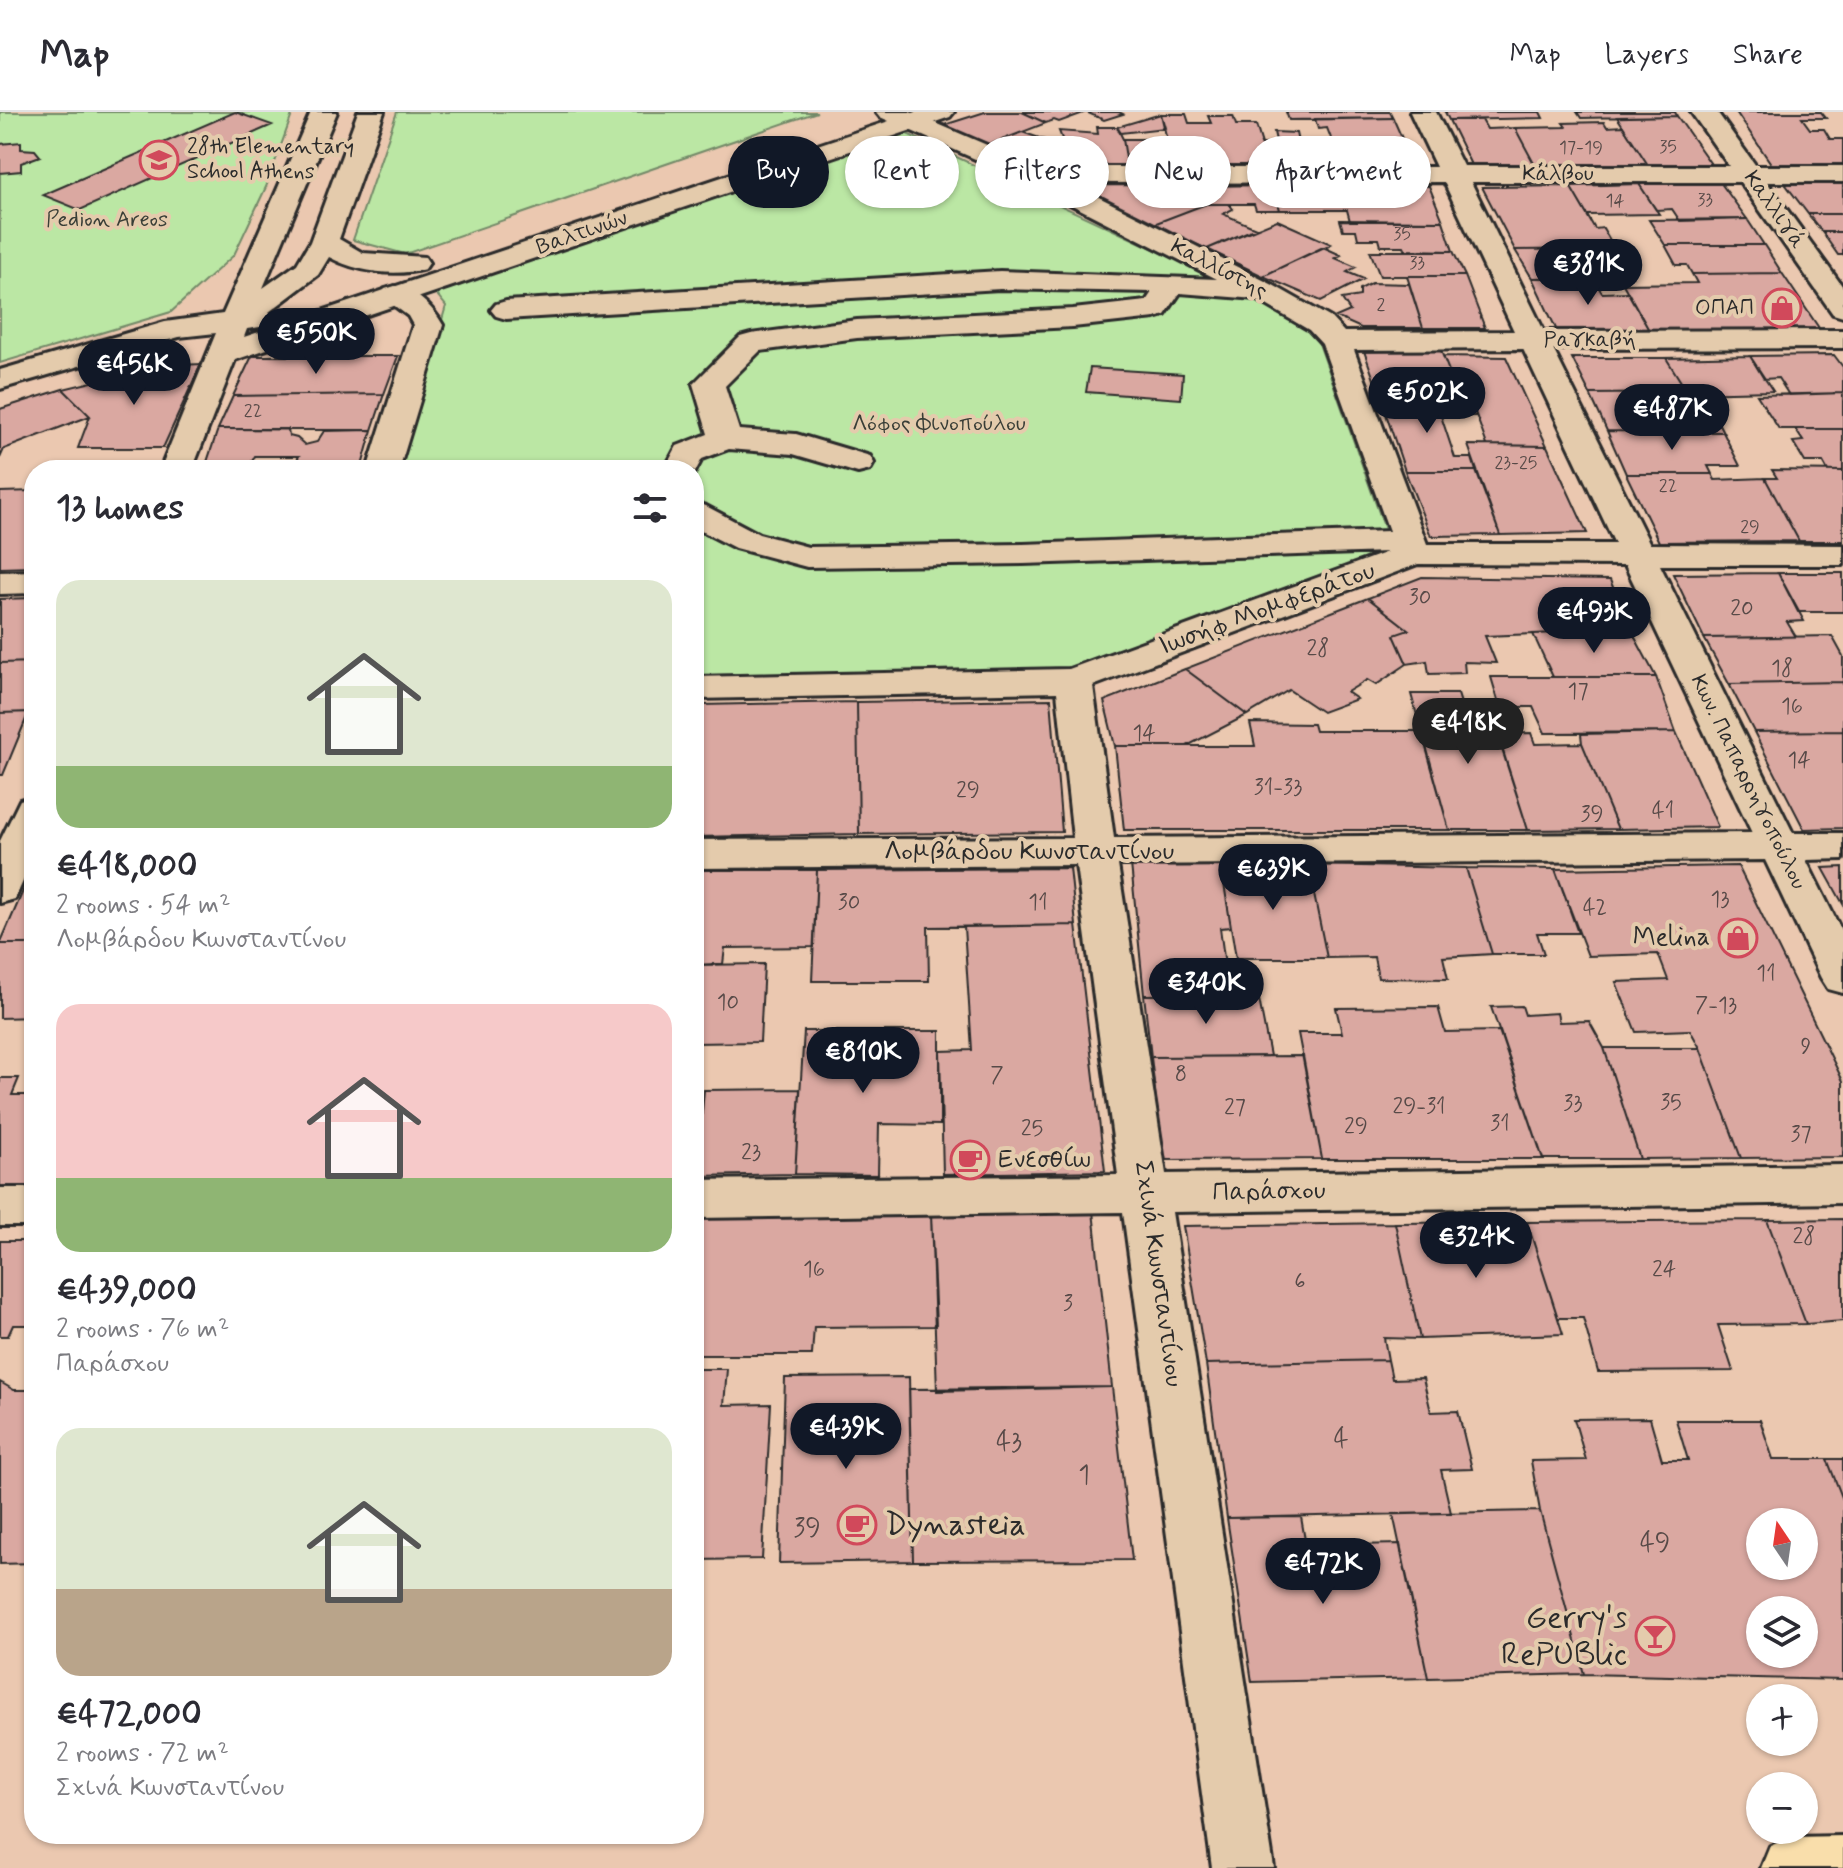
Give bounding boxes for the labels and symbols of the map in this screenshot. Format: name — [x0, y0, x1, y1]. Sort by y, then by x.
place label: 28th Elementary School Athens — [187, 133, 354, 186]
house number: 35 — [1659, 135, 1677, 159]
house number: 17-19 — [1559, 136, 1603, 160]
school or university icon: 28th Elementary School Athens — [138, 139, 180, 181]
street label: Κάλβου — [1522, 160, 1594, 188]
street label: Καλλιγά — [1737, 166, 1811, 255]
house number: 33 — [1697, 188, 1713, 212]
house number: 14 — [1606, 189, 1625, 213]
street label: Βαλτινών — [533, 204, 632, 262]
park label: Pedion Areos — [46, 206, 168, 234]
house number: 35 — [1393, 222, 1411, 246]
street label: Καλλίστης — [1166, 233, 1272, 305]
pin: €381K — [1532, 239, 1644, 307]
house number: 33 — [1409, 251, 1425, 275]
shop icon: ΟΠΑΠ — [1761, 287, 1803, 329]
house number: 2 — [1377, 293, 1386, 317]
place label: ΟΠΑΠ — [1695, 294, 1754, 322]
pin: €550K — [260, 308, 372, 376]
street label: Ραγκαβή — [1544, 326, 1636, 354]
pin: €456K — [78, 339, 190, 407]
pin: €502K — [1371, 367, 1483, 435]
pin: €487K — [1616, 384, 1728, 452]
house number: 22 — [244, 399, 262, 423]
park label: Λόφος Φινοπούλου — [852, 410, 1026, 438]
house number: 23-25 — [1495, 451, 1537, 475]
house number: 22 — [1659, 474, 1677, 498]
house number: 29 — [1740, 515, 1760, 539]
street label: Ιωσήφ Μομφεράτου — [1154, 554, 1380, 664]
house number: 30 — [1409, 584, 1431, 612]
pin: €493K — [1538, 587, 1650, 655]
house number: 20 — [1730, 595, 1754, 623]
house number: 28 — [1307, 635, 1329, 663]
house number: 18 — [1771, 655, 1793, 683]
street label: Κων. Παπαρρηγοπούλου — [1684, 670, 1812, 894]
house number: 17 — [1568, 678, 1588, 706]
house number: 16 — [1781, 693, 1803, 721]
pin: €418K — [1412, 698, 1524, 766]
house number: 14 — [1132, 720, 1156, 748]
house number: 14 — [1787, 747, 1811, 775]
house number: 31-33 — [1254, 774, 1302, 802]
house number: 29 — [956, 777, 980, 805]
house number: 41 — [1652, 797, 1674, 825]
house number: 39 — [1580, 801, 1604, 829]
street label: Λομβάρδου Κωνσταντίνου — [884, 835, 1174, 869]
pin: €639K — [1217, 844, 1329, 912]
house number: 13 — [1710, 886, 1730, 914]
house number: 30 — [838, 889, 860, 917]
house number: 11 — [1028, 889, 1048, 917]
house number: 42 — [1583, 894, 1607, 922]
shop icon: Melina — [1717, 917, 1759, 959]
place label: Melina — [1633, 921, 1710, 955]
pin: €340K — [1150, 958, 1262, 1026]
house number: 11 — [1756, 960, 1776, 988]
house number: 10 — [717, 989, 739, 1017]
house number: 7-13 — [1695, 992, 1737, 1020]
pin: €810K — [807, 1027, 919, 1095]
house number: 9 — [1801, 1033, 1811, 1061]
house number: 8 — [1175, 1061, 1187, 1089]
house number: 7 — [990, 1062, 1004, 1090]
house number: 35 — [1660, 1089, 1682, 1117]
house number: 33 — [1563, 1090, 1583, 1118]
house number: 29-31 — [1392, 1093, 1446, 1121]
house number: 27 — [1224, 1094, 1246, 1122]
house number: 31 — [1490, 1110, 1510, 1138]
house number: 29 — [1344, 1113, 1368, 1141]
house number: 25 — [1021, 1115, 1043, 1143]
house number: 37 — [1790, 1121, 1812, 1149]
house number: 23 — [741, 1139, 761, 1167]
cafe icon: Ενεσθίω — [949, 1139, 991, 1181]
place label: Ενεσθίω — [998, 1143, 1091, 1177]
street label: Σχινά Κωνσταντίνου — [1125, 1159, 1191, 1389]
street label: Παράσχου — [1212, 1174, 1326, 1210]
pin: €324K — [1420, 1212, 1532, 1280]
house number: 28 — [1793, 1223, 1815, 1251]
house number: 16 — [803, 1256, 825, 1284]
house number: 24 — [1652, 1256, 1676, 1284]
house number: 6 — [1294, 1268, 1306, 1296]
house number: 3 — [1063, 1290, 1073, 1318]
pin: €439K — [790, 1403, 902, 1471]
house number: 4 — [1333, 1423, 1349, 1457]
house number: 43 — [996, 1426, 1022, 1460]
house number: 1 — [1078, 1459, 1090, 1493]
cafe icon: Dynasteia — [836, 1504, 878, 1546]
place label: Dynasteia — [885, 1504, 1026, 1546]
north arrow — [1746, 1508, 1818, 1580]
house number: 39 — [793, 1512, 821, 1546]
house number: 49 — [1640, 1527, 1670, 1561]
pin: €472K — [1267, 1538, 1379, 1606]
place label: Gerry's RePUBlic — [1501, 1597, 1627, 1676]
bar icon: Gerry's RePUBlic — [1634, 1615, 1676, 1657]

